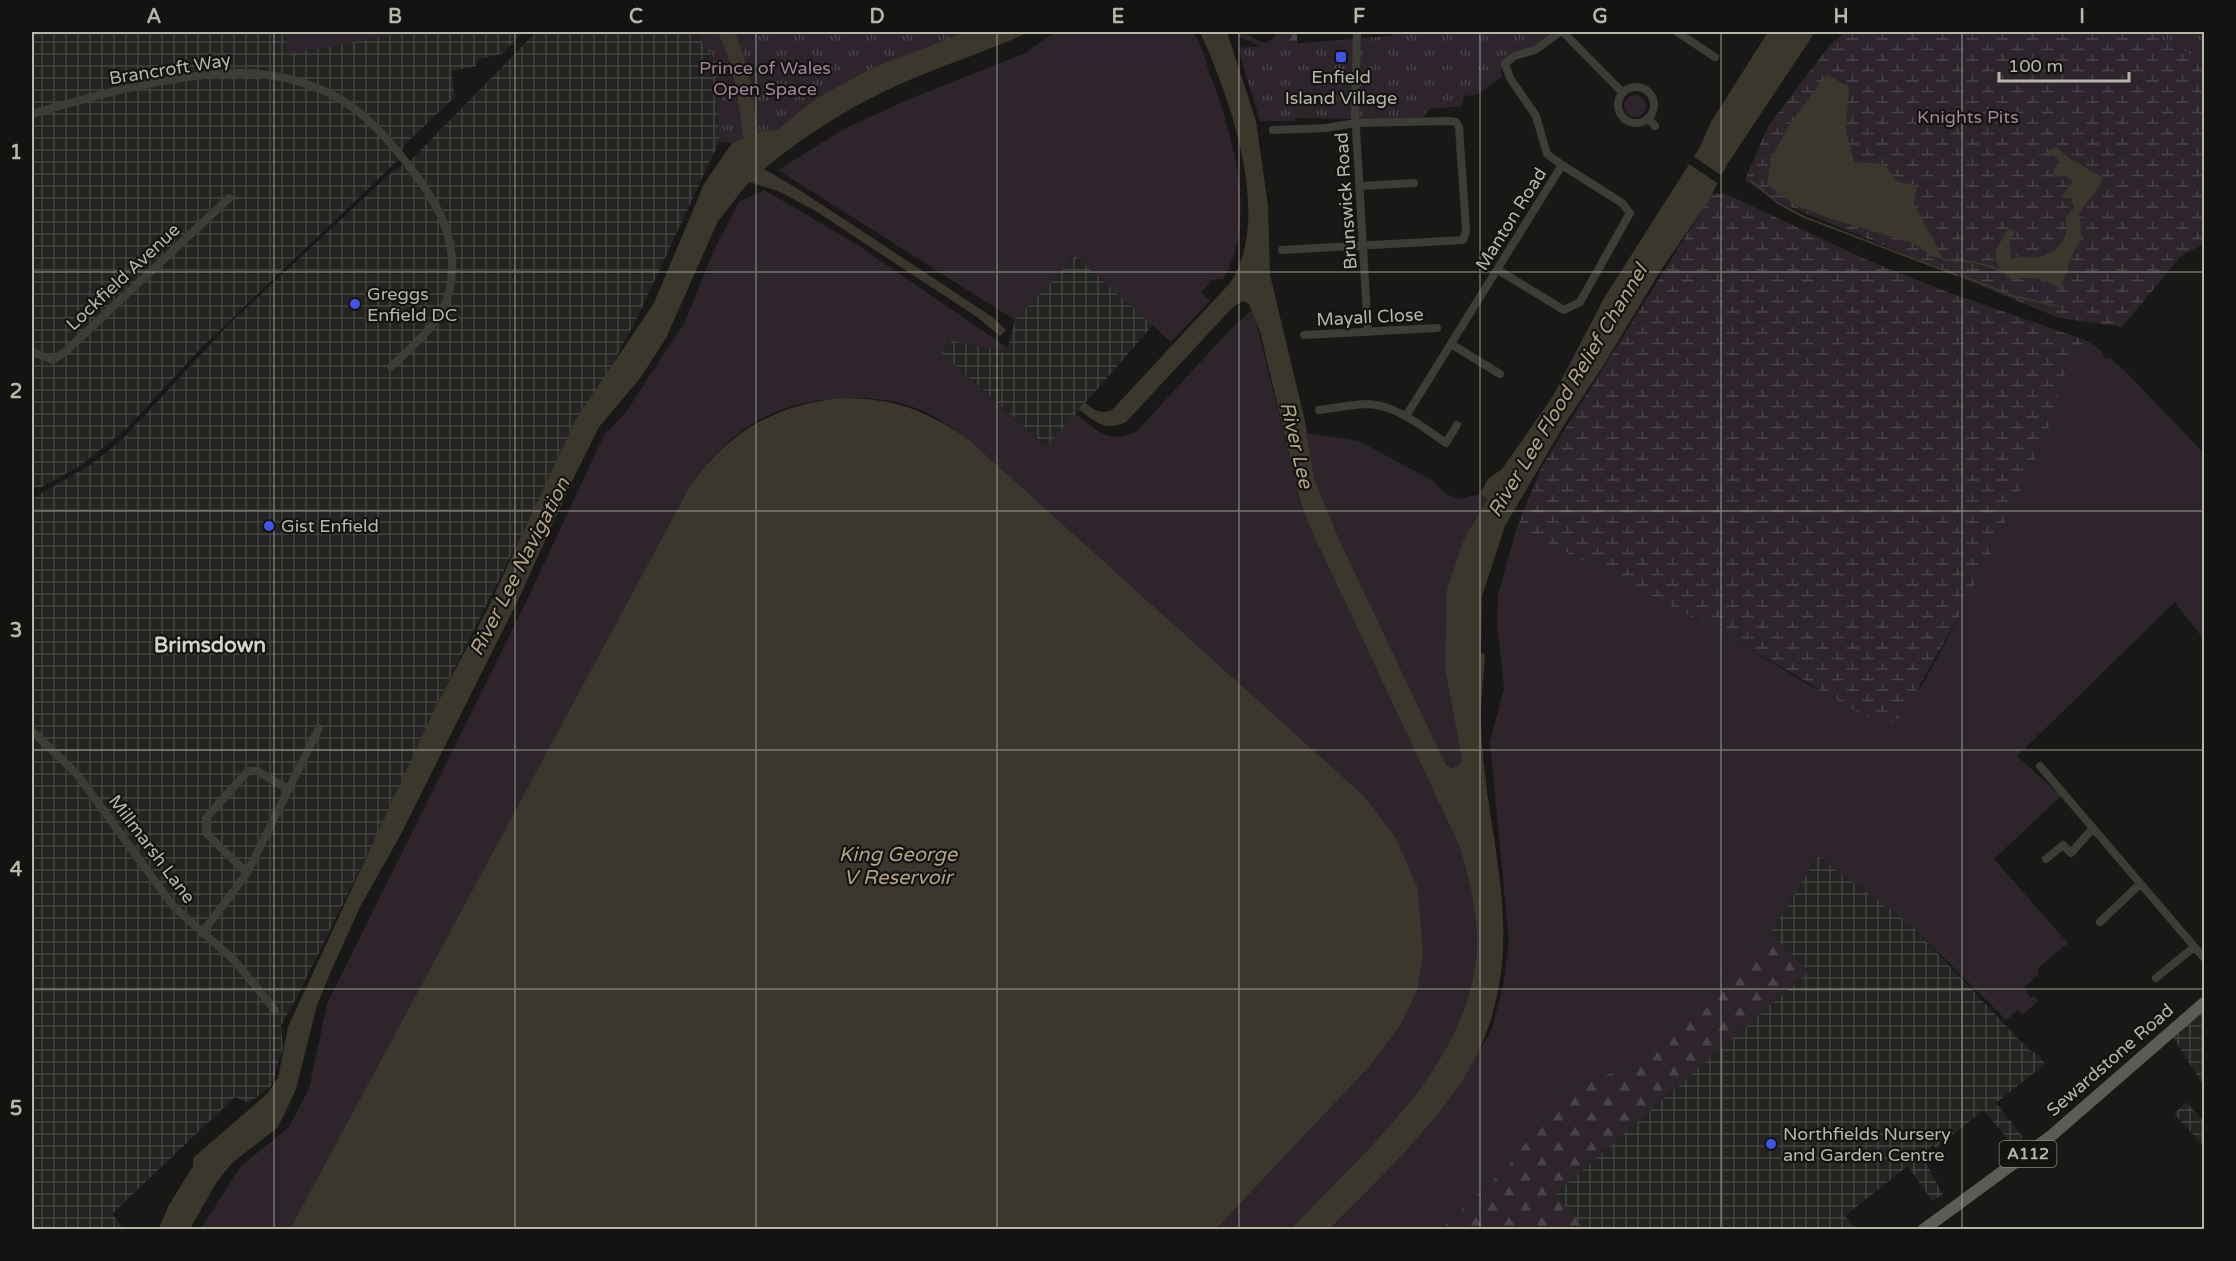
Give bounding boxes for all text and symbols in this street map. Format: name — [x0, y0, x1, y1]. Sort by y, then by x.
text: A — [147, 5, 162, 29]
text: B — [388, 5, 402, 29]
text: C — [629, 5, 643, 29]
text: D — [869, 5, 885, 29]
text: E — [1112, 5, 1125, 29]
text: F — [1353, 5, 1365, 29]
text: G — [1592, 5, 1608, 29]
text: H — [1833, 5, 1849, 29]
text: I — [2079, 5, 2085, 29]
scale bar — [1999, 45, 2130, 83]
street label: Brancroft Way — [108, 48, 233, 89]
marker: Enfield Island Village — [1334, 50, 1348, 64]
text: 100 m — [2008, 55, 2063, 77]
park label: Prince of Wales Open Space — [699, 57, 831, 100]
place label: Enfield Island Village — [1285, 66, 1397, 109]
park label: Knights Pits — [1917, 106, 2019, 128]
street label: Brunswick Road — [1330, 132, 1362, 270]
text: 1 — [10, 141, 22, 165]
street label: Manton Road — [1471, 164, 1551, 274]
street label: Lockfield Avenue — [62, 219, 184, 335]
water label: River Lee Flood Relief Channel — [1483, 259, 1654, 521]
place label: Greggs Enfield DC — [367, 283, 457, 326]
marker: Greggs Enfield DC — [348, 297, 362, 311]
street label: Mayall Close — [1316, 303, 1424, 331]
text: 2 — [10, 380, 22, 404]
water label: River Lee — [1274, 399, 1318, 492]
water label: River Lee Navigation — [465, 473, 576, 660]
place label: Gist Enfield — [281, 515, 379, 537]
marker: Gist Enfield — [262, 519, 276, 533]
text: 3 — [10, 619, 22, 643]
district label: Brimsdown — [154, 633, 266, 658]
street label: Millmarsh Lane — [104, 790, 200, 908]
water label: King George V Reservoir — [839, 843, 959, 890]
text: 4 — [10, 858, 23, 882]
street label: Sewardstone Road — [2042, 999, 2178, 1121]
text: 5 — [10, 1097, 22, 1121]
place label: Northfields Nursery and Garden Centre — [1783, 1123, 1951, 1166]
marker: Northfields Nursery and Garden Centre — [1764, 1137, 1778, 1151]
road number: A112 — [2000, 1141, 2056, 1167]

